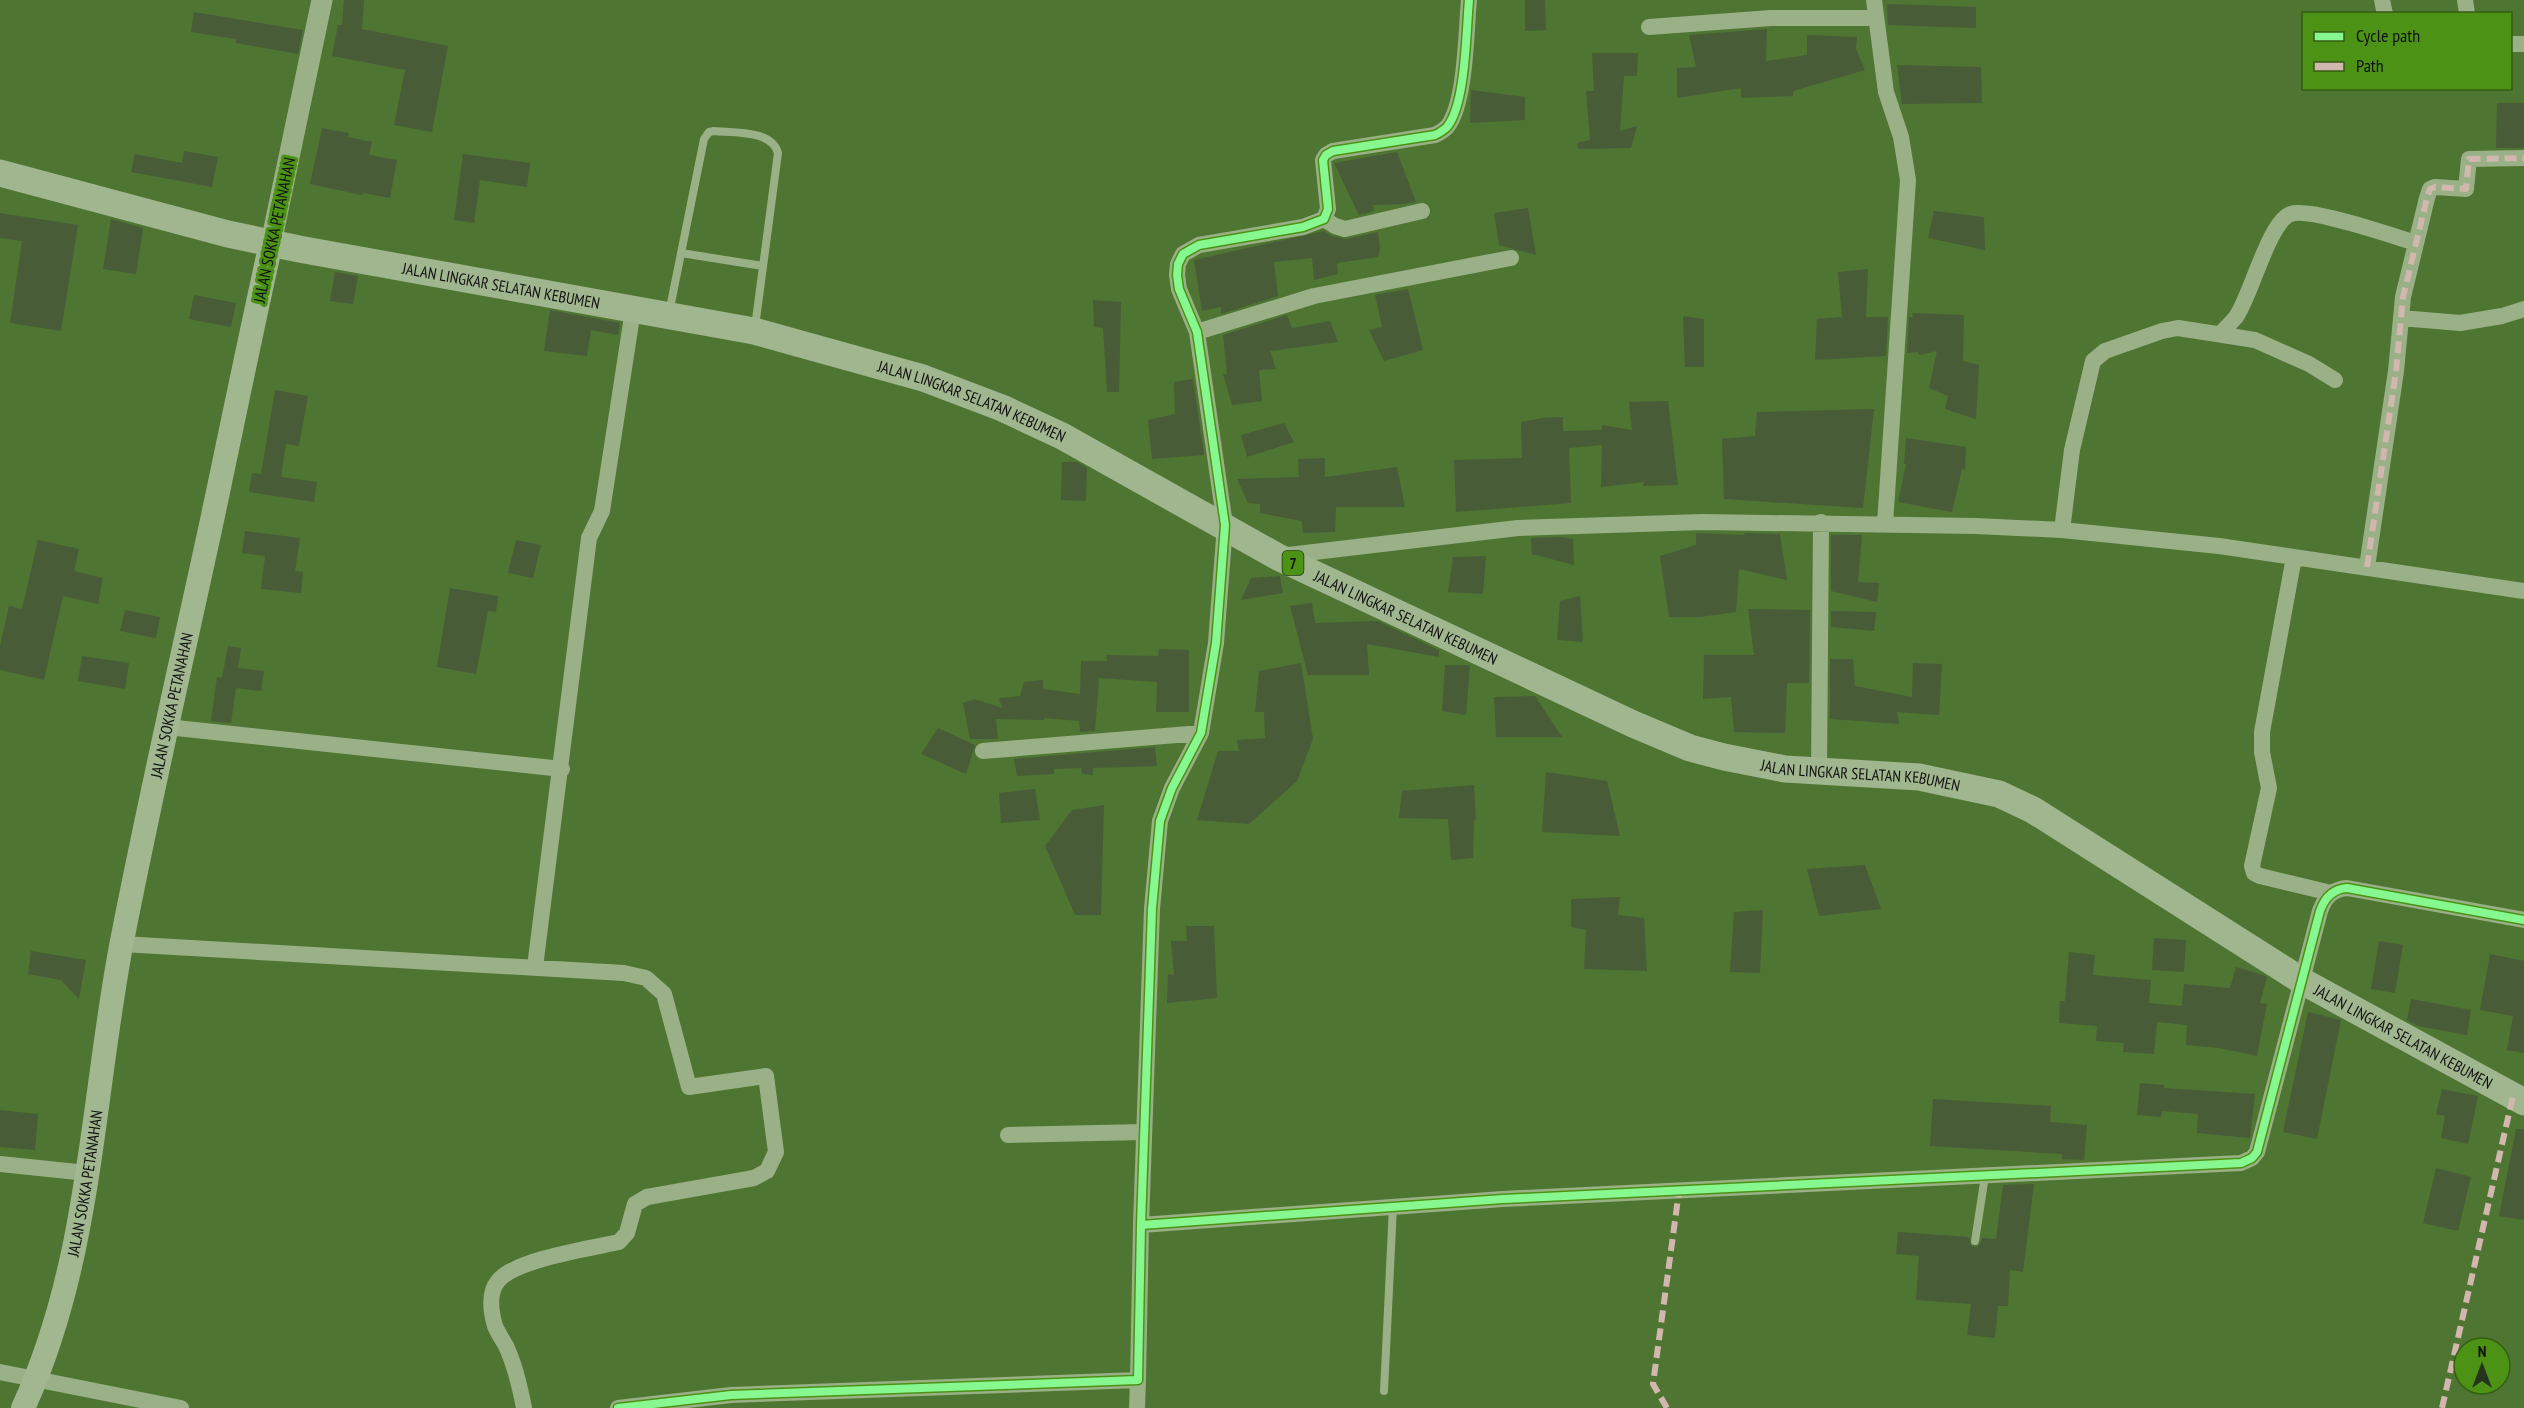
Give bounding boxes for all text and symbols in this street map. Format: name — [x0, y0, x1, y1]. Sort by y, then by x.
legend — [2302, 12, 2512, 90]
text: Cycle path — [2356, 24, 2420, 47]
text: Path — [2356, 54, 2384, 77]
street label: JALAN SOKKA PETANAHAN — [249, 156, 299, 305]
street label: JALAN LINGKAR SELATAN KEBUMEN — [400, 258, 601, 313]
street label: JALAN LINGKAR SELATAN KEBUMEN — [875, 356, 1069, 446]
road number: 7 — [1282, 551, 1304, 575]
street label: JALAN LINGKAR SELATAN KEBUMEN — [1310, 565, 1501, 669]
street label: JALAN SOKKA PETANAHAN — [146, 631, 197, 781]
street label: JALAN LINGKAR SELATAN KEBUMEN — [1758, 754, 1962, 795]
street label: JALAN LINGKAR SELATAN KEBUMEN — [2310, 979, 2496, 1093]
street label: JALAN SOKKA PETANAHAN — [62, 1109, 106, 1259]
north arrow — [2452, 1336, 2512, 1396]
text: N — [2478, 1341, 2486, 1361]

